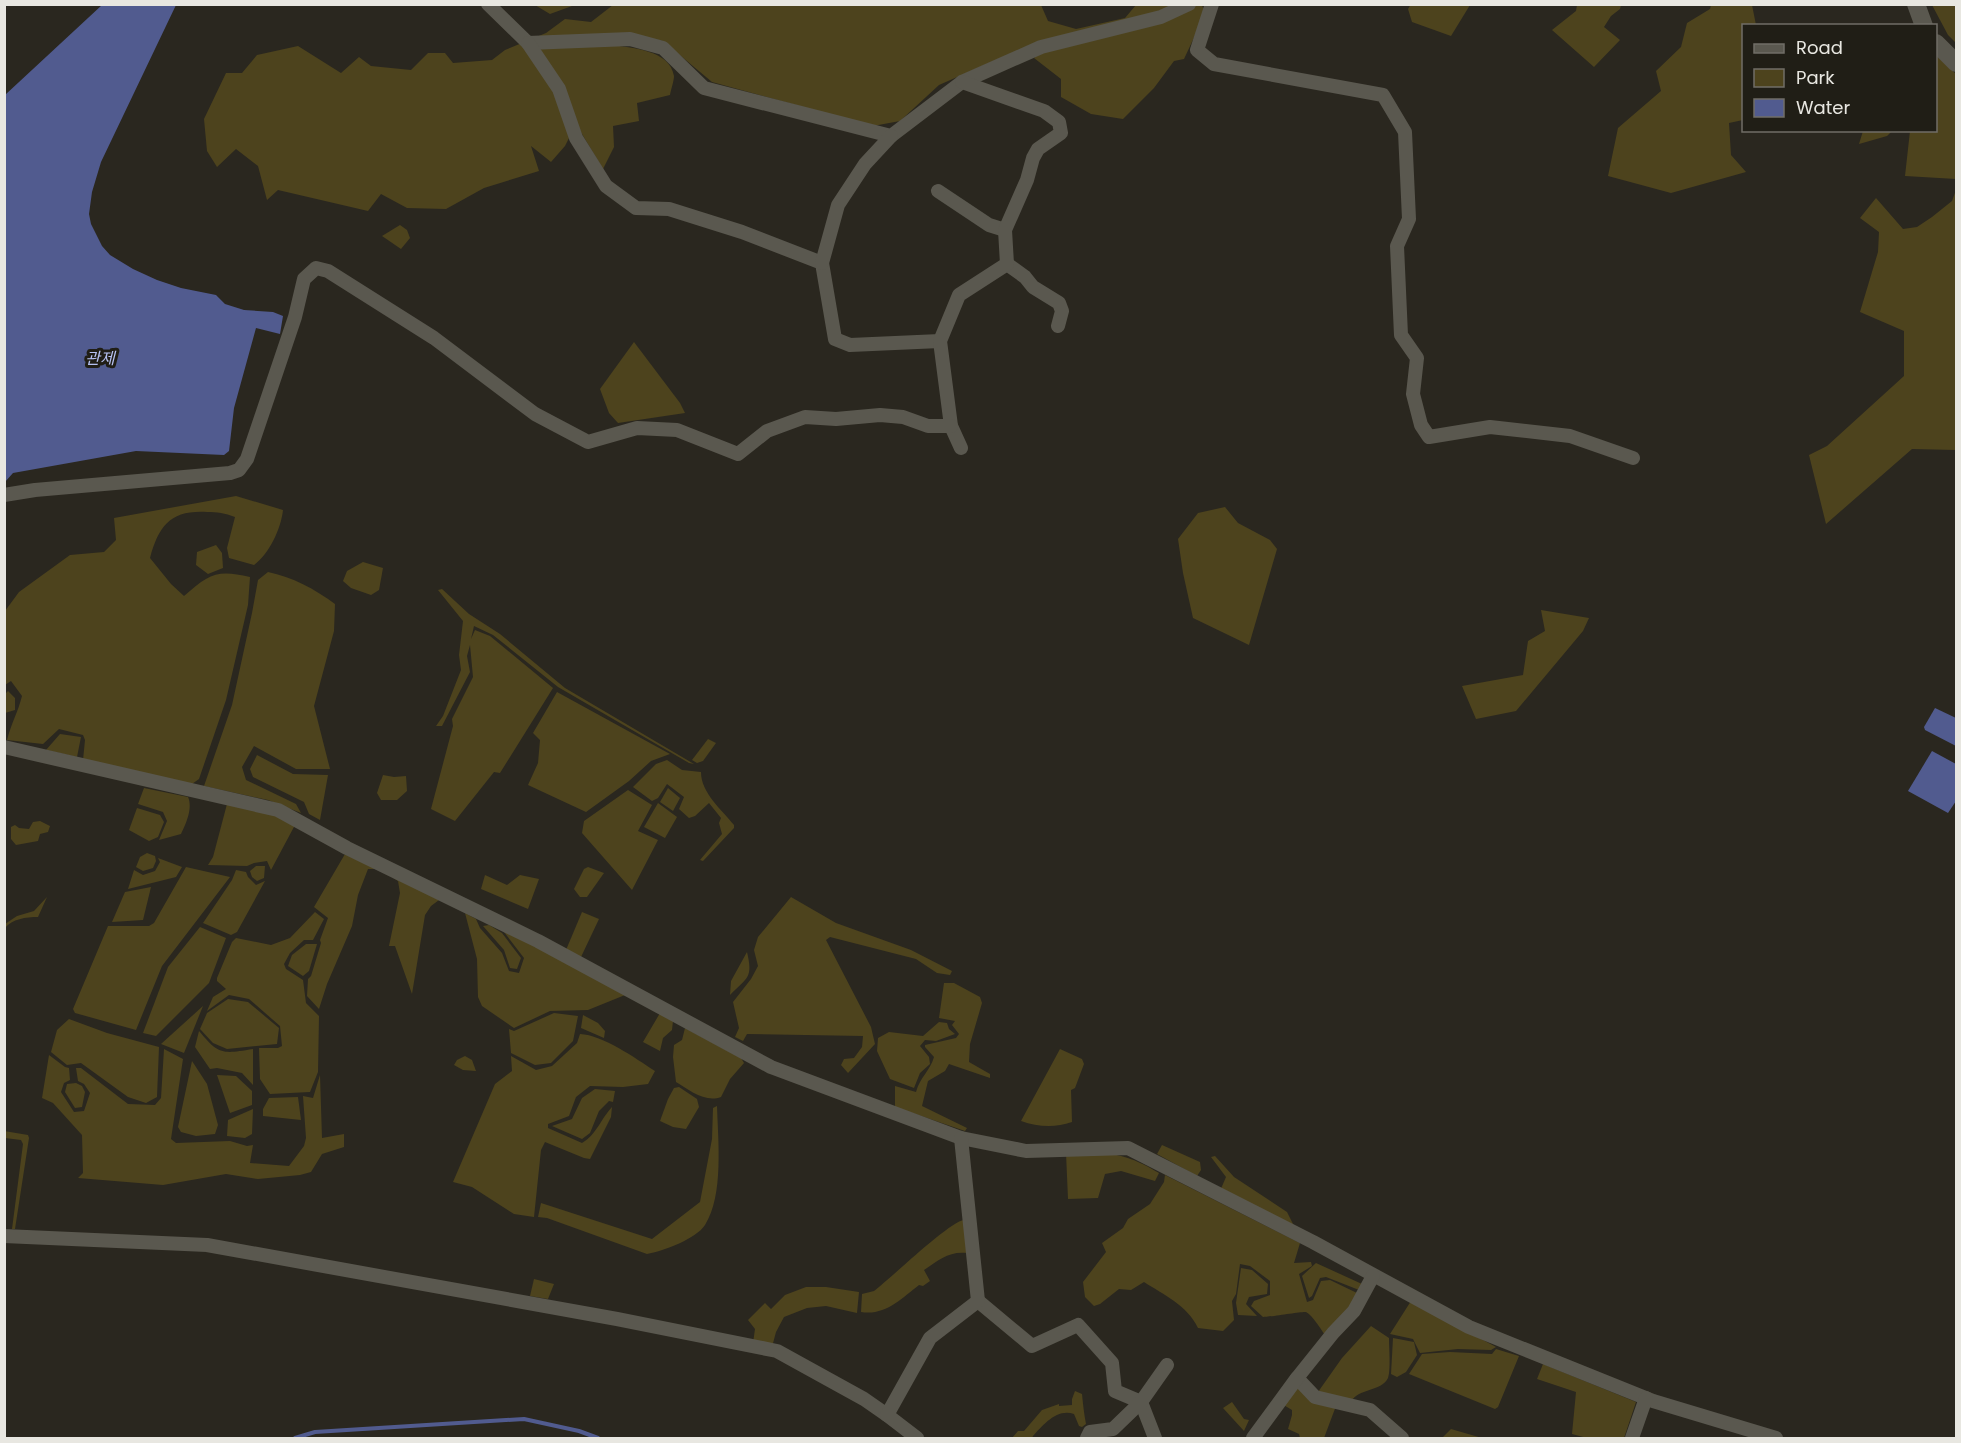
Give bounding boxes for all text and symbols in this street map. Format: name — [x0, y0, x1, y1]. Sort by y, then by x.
legend — [1742, 24, 1937, 132]
text: Road — [1796, 35, 1843, 60]
text: Park — [1796, 65, 1835, 90]
text: Water — [1796, 95, 1850, 120]
water label: 관제 — [85, 347, 117, 370]

